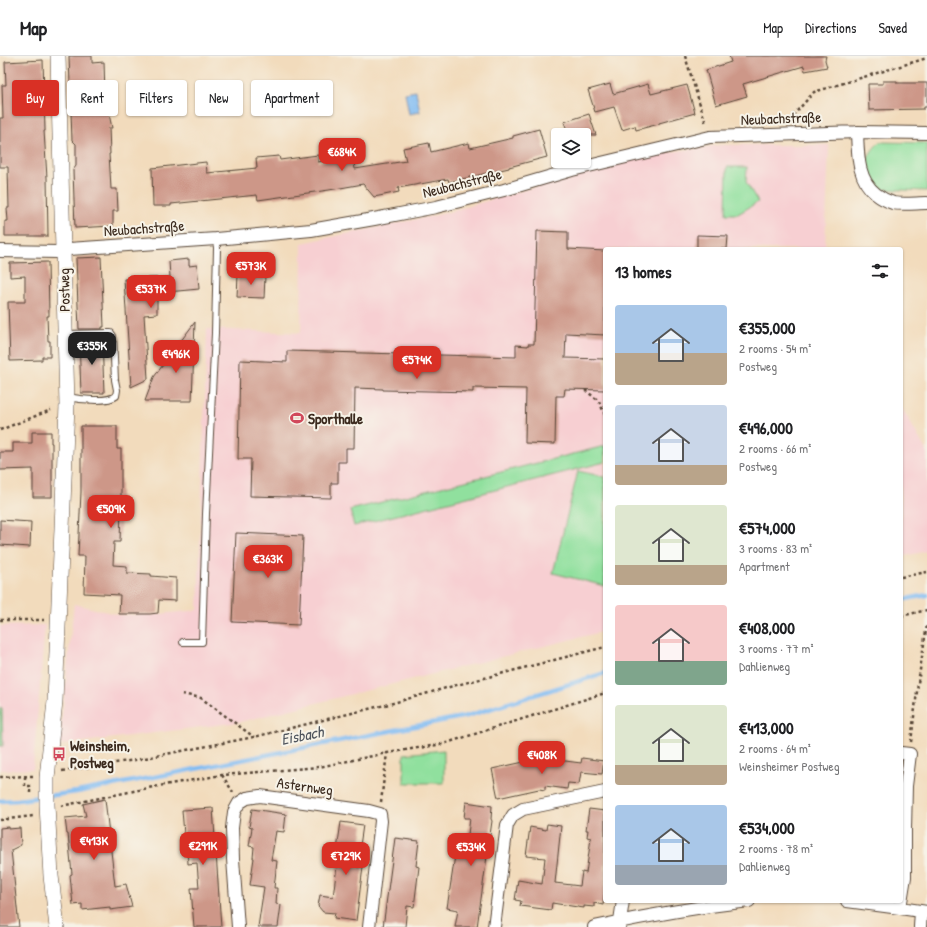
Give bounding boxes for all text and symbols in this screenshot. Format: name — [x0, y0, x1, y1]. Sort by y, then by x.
text: Map — [20, 15, 47, 41]
text: Map — [763, 18, 783, 37]
text: Directions — [805, 18, 856, 37]
text: Saved — [878, 18, 907, 37]
chip: Buy — [12, 80, 59, 116]
chip: Rent — [67, 80, 118, 116]
chip: Filters — [126, 80, 187, 116]
chip: New — [195, 80, 243, 116]
chip: Apartment — [251, 80, 333, 116]
street label: Neubachstraße — [740, 106, 822, 130]
map controls — [551, 128, 591, 168]
button: layers — [551, 128, 591, 168]
pin: €684K — [314, 138, 370, 172]
text: €684K — [328, 142, 356, 160]
street label: Neubachstraße — [420, 163, 504, 203]
street label: Neubachstraße — [103, 215, 185, 241]
pin: €573K — [223, 252, 279, 286]
text: €573K — [236, 256, 266, 274]
text: 13 homes — [615, 260, 672, 283]
icon: filters — [869, 260, 891, 282]
street label: Postweg — [53, 268, 75, 312]
pin: €537K — [123, 275, 179, 309]
text: €537K — [136, 279, 166, 297]
text: €355,000 — [739, 316, 795, 339]
icon: home — [647, 321, 695, 369]
pin: €355K — [64, 332, 120, 366]
text: €355K — [77, 336, 107, 354]
text: 2 rooms · 54 m² — [739, 339, 811, 357]
pin: €496K — [148, 340, 204, 374]
text: €496K — [162, 344, 190, 362]
pin: €574K — [389, 346, 445, 380]
text: €574K — [402, 350, 432, 368]
text: Postweg — [739, 357, 777, 375]
place label: Sporthalle — [308, 408, 363, 430]
sports icon: Sporthalle — [289, 410, 305, 426]
text: €496,000 — [739, 416, 793, 439]
icon: home — [647, 421, 695, 469]
text: 2 rooms · 66 m² — [739, 439, 811, 457]
text: Postweg — [739, 457, 777, 475]
pin: €509K — [83, 495, 139, 529]
text: €509K — [96, 499, 126, 517]
text: €574,000 — [739, 516, 795, 539]
icon: home — [647, 521, 695, 569]
text: 3 rooms · 83 m² — [739, 539, 812, 557]
pin: €363K — [240, 545, 296, 579]
text: €363K — [253, 549, 283, 567]
text: Apartment — [739, 557, 790, 575]
text: €408,000 — [739, 616, 795, 639]
icon: home — [647, 621, 695, 669]
text: 3 rooms · 77 m² — [739, 639, 813, 657]
text: Dahlienweg — [739, 657, 790, 675]
text: €413,000 — [739, 716, 794, 739]
water label: Eisbach — [279, 720, 326, 750]
icon: home — [647, 721, 695, 769]
place label: Weinsheim, Postweg — [70, 735, 130, 774]
text: 2 rooms · 64 m² — [739, 739, 811, 757]
pin: €408K — [514, 741, 570, 775]
text: €408K — [527, 745, 557, 763]
bus stop icon: Weinsheim, Postweg — [51, 746, 67, 762]
text: Weinsheimer Postweg — [739, 757, 839, 775]
street label: Asternweg — [276, 772, 335, 800]
text: €534,000 — [739, 816, 795, 839]
icon: home — [647, 821, 695, 869]
pin: €413K — [66, 827, 122, 861]
text: €413K — [80, 831, 108, 849]
pin: €291K — [175, 832, 231, 866]
pin: €534K — [443, 833, 499, 867]
text: €291K — [189, 836, 217, 854]
text: €534K — [456, 837, 486, 855]
text: 2 rooms · 78 m² — [739, 839, 813, 857]
pin: €729K — [318, 842, 374, 876]
text: €729K — [331, 846, 361, 864]
text: Dahlienweg — [739, 857, 790, 875]

